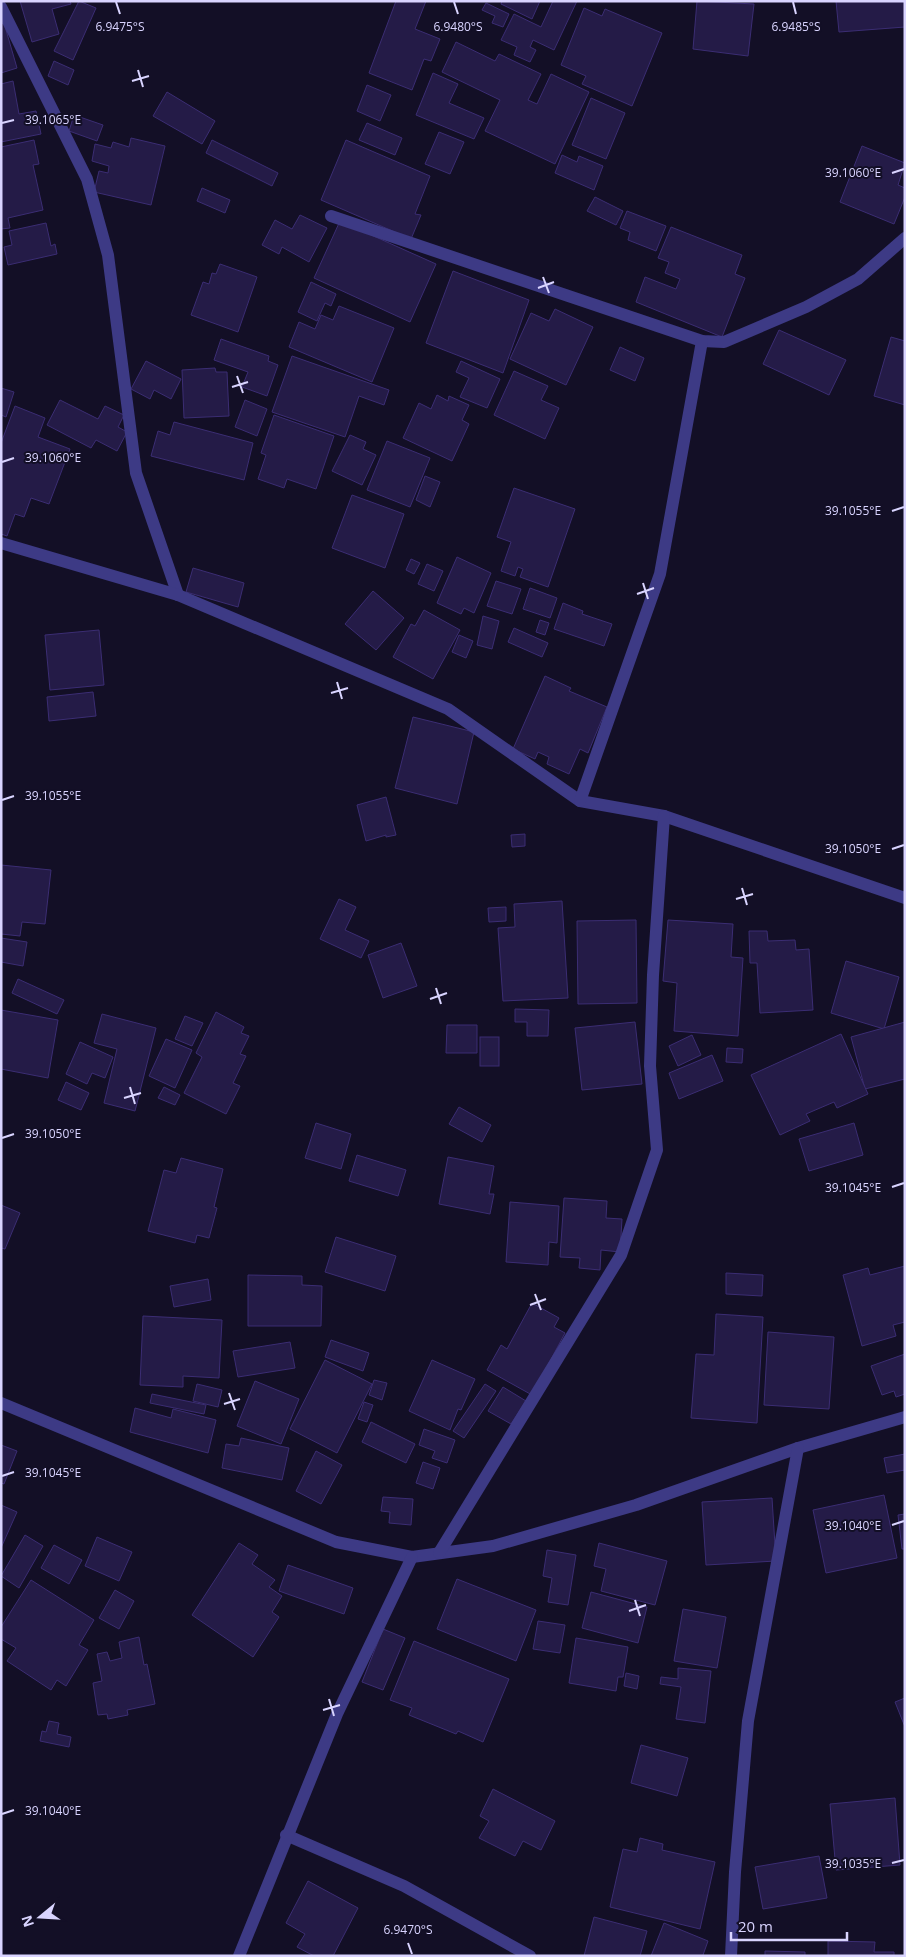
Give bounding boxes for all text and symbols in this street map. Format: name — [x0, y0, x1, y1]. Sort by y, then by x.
text: 6.9475°S — [95, 18, 145, 35]
text: 6.9480°S — [433, 18, 483, 35]
text: 6.9485°S — [771, 18, 821, 35]
text: 39.1065°E — [25, 111, 81, 128]
text: 39.1060°E — [825, 164, 881, 181]
text: 39.1060°E — [25, 449, 81, 466]
text: 39.1055°E — [825, 502, 881, 519]
text: 39.1055°E — [25, 787, 81, 804]
text: 39.1050°E — [825, 840, 881, 857]
text: 39.1050°E — [25, 1125, 81, 1142]
text: 39.1045°E — [825, 1179, 881, 1196]
text: 39.1045°E — [25, 1464, 81, 1481]
text: 39.1040°E — [825, 1517, 881, 1534]
text: 39.1040°E — [25, 1802, 81, 1819]
text: 39.1035°E — [825, 1855, 881, 1872]
north arrow — [15, 1892, 65, 1942]
scale bar — [731, 1910, 847, 1942]
text: N — [16, 1913, 38, 1930]
text: 20 m — [738, 1916, 773, 1936]
text: 6.9470°S — [383, 1921, 433, 1938]

